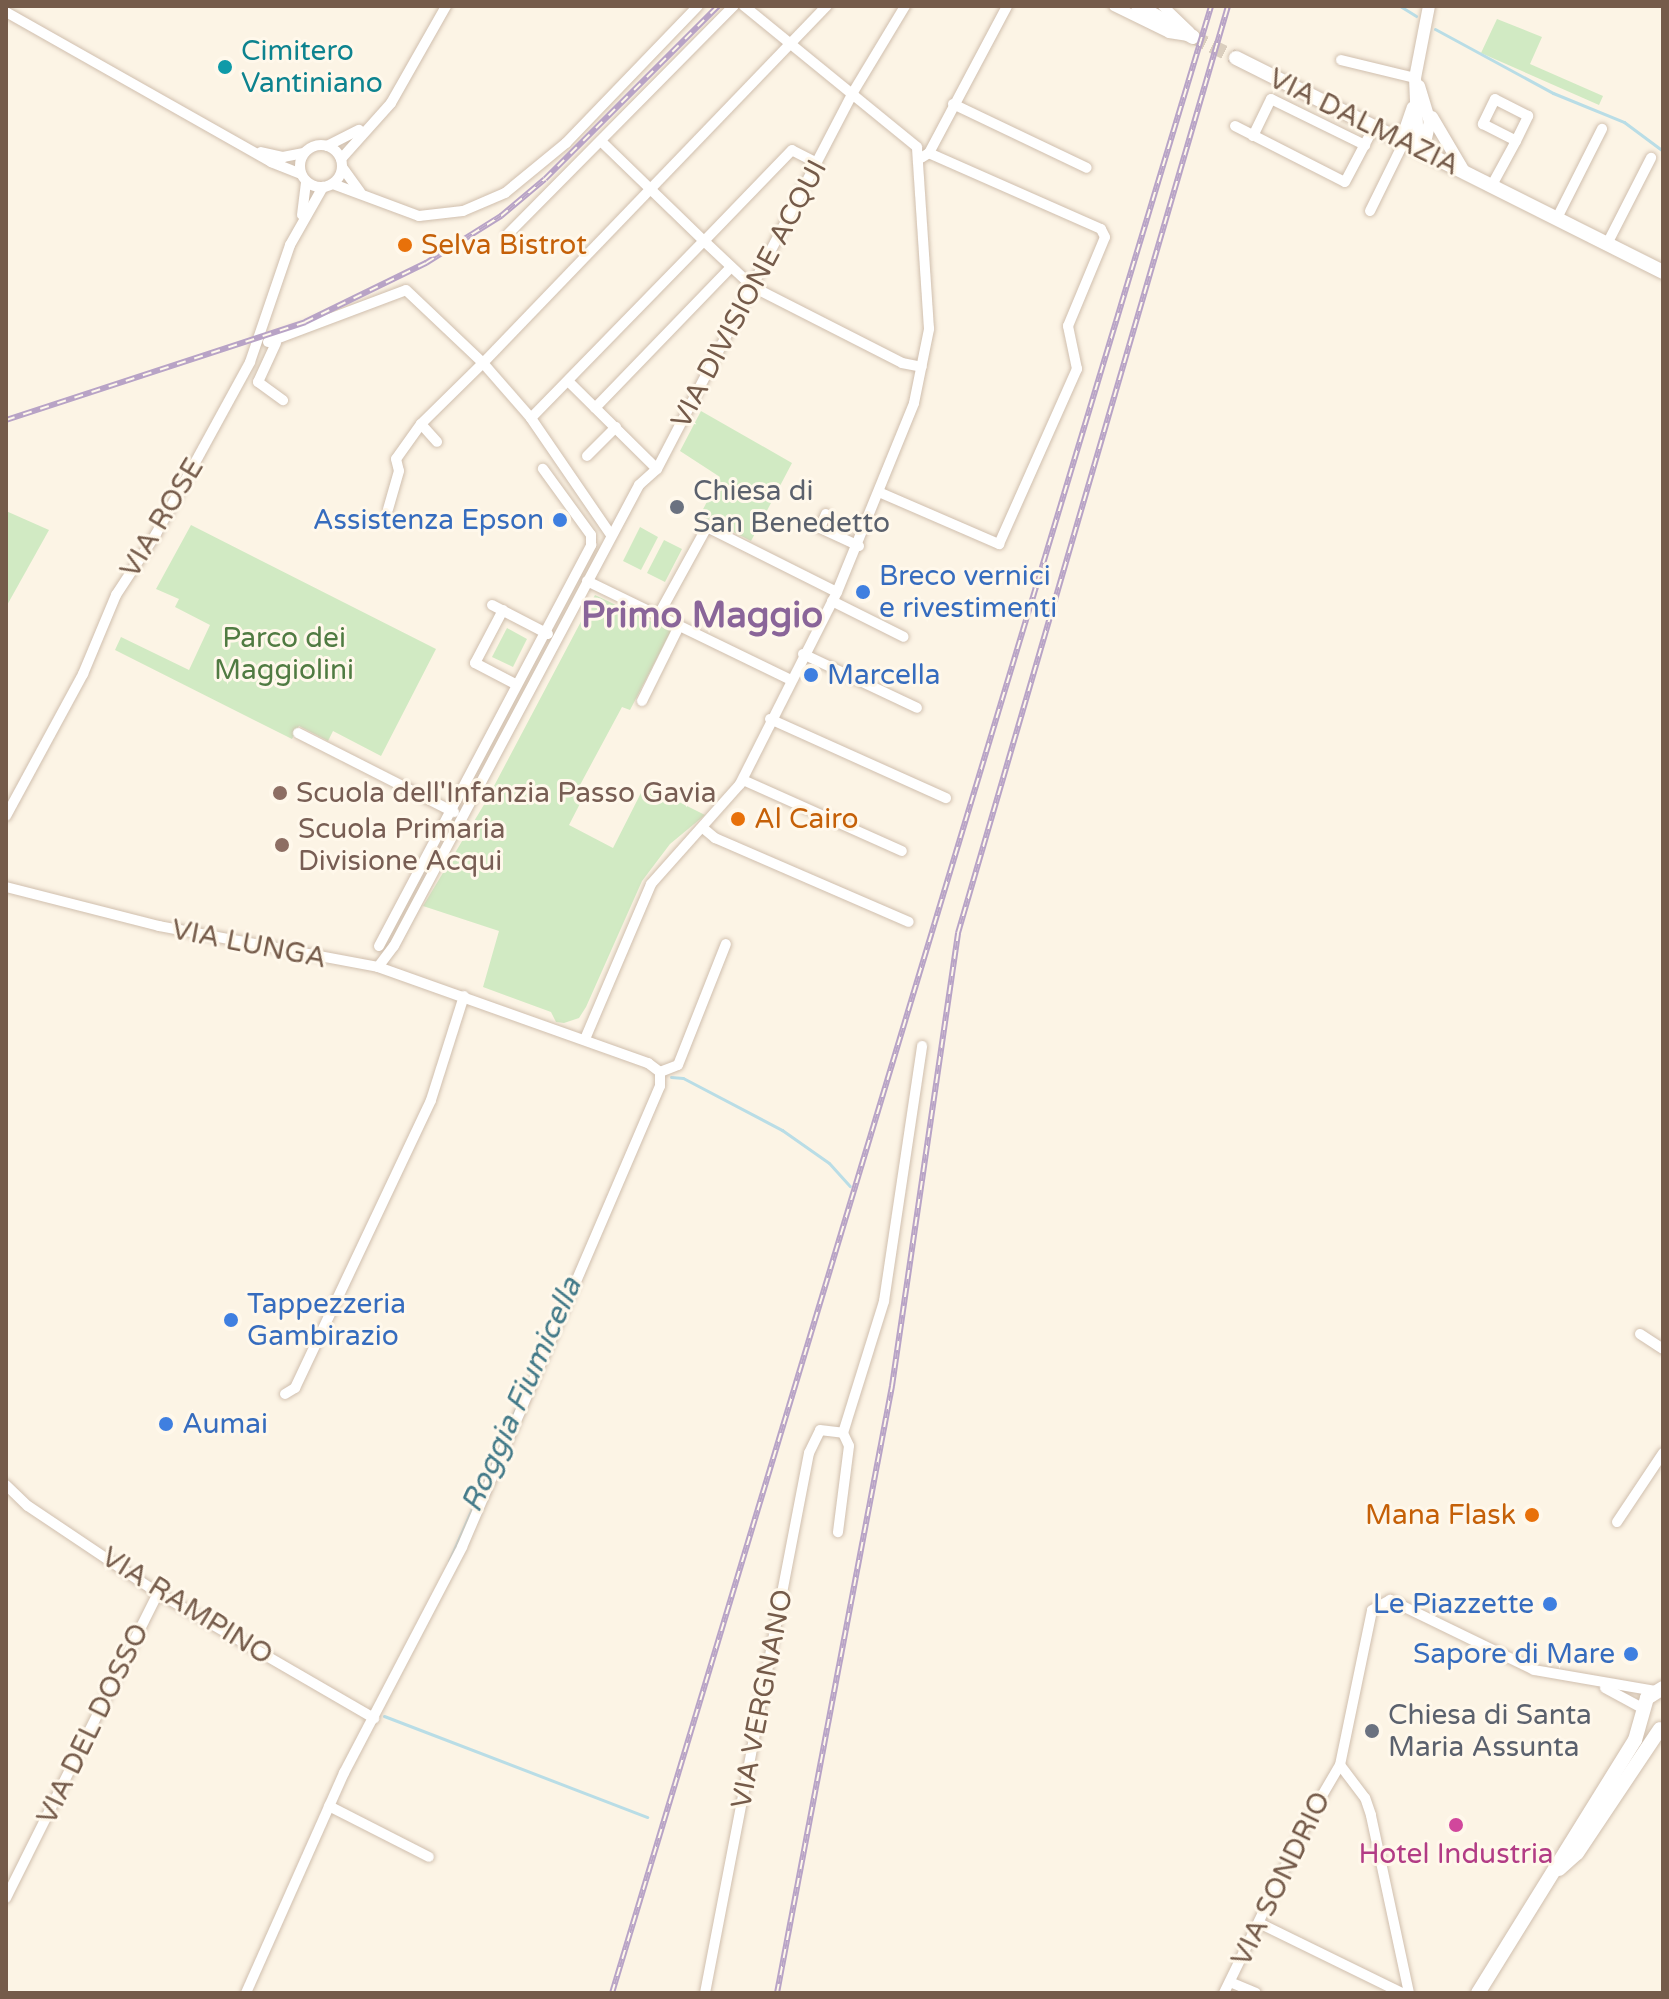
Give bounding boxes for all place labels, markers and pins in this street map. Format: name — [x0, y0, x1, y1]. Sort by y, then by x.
place label: Cimitero Vantiniano — [241, 34, 383, 100]
marker: Cimitero Vantiniano — [216, 58, 234, 76]
place label: Selva Bistrot — [421, 228, 587, 262]
marker: Selva Bistrot — [396, 236, 414, 254]
place label: Chiesa di San Benedetto — [693, 474, 890, 540]
marker: Chiesa di San Benedetto — [668, 498, 686, 516]
place label: Assistenza Epson — [313, 503, 544, 537]
marker: Assistenza Epson — [551, 511, 569, 529]
place label: Breco vernici e rivestimenti — [879, 559, 1057, 625]
marker: Breco vernici e rivestimenti — [854, 583, 872, 601]
place label: Marcella — [827, 658, 940, 692]
marker: Marcella — [802, 666, 820, 684]
place label: Scuola dell'Infanzia Passo Gavia — [296, 776, 717, 810]
marker: Scuola dell'Infanzia Passo Gavia — [271, 784, 289, 802]
place label: Al Cairo — [754, 802, 858, 836]
marker: Al Cairo — [729, 810, 747, 828]
place label: Scuola Primaria Divisione Acqui — [298, 812, 505, 878]
marker: Scuola Primaria Divisione Acqui — [273, 836, 291, 854]
place label: Tappezzeria Gambirazio — [247, 1287, 406, 1353]
marker: Tappezzeria Gambirazio — [222, 1311, 240, 1329]
place label: Aumai — [182, 1407, 268, 1441]
marker: Aumai — [157, 1415, 175, 1433]
place label: Mana Flask — [1365, 1498, 1516, 1532]
marker: Mana Flask — [1523, 1506, 1541, 1524]
place label: Le Piazzette — [1373, 1587, 1534, 1621]
marker: Le Piazzette — [1541, 1595, 1559, 1613]
place label: Sapore di Mare — [1413, 1637, 1615, 1671]
marker: Sapore di Mare — [1622, 1645, 1640, 1663]
place label: Chiesa di Santa Maria Assunta — [1388, 1698, 1592, 1764]
marker: Chiesa di Santa Maria Assunta — [1363, 1722, 1381, 1740]
marker: Hotel Industria — [1447, 1816, 1465, 1834]
place label: Hotel Industria — [1358, 1837, 1554, 1871]

